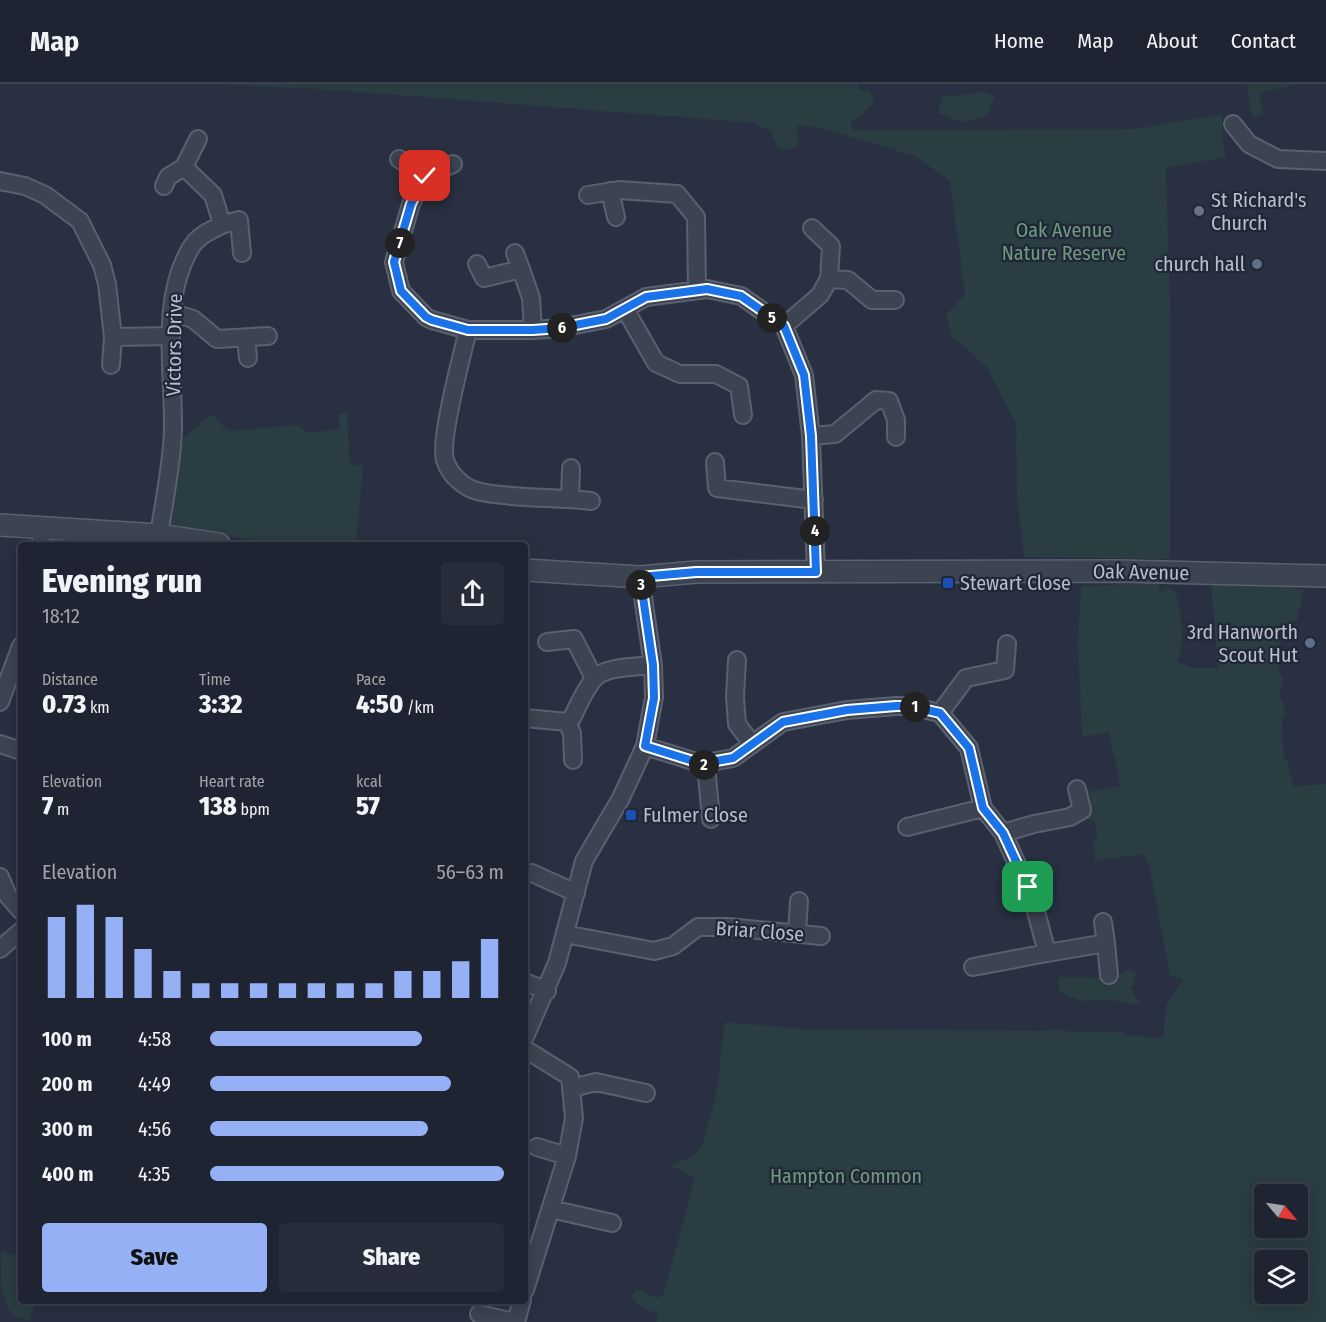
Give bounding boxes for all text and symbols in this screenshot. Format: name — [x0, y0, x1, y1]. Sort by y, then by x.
text: Map — [30, 25, 79, 58]
text: Home — [994, 28, 1044, 54]
text: Map — [1077, 28, 1114, 54]
text: About — [1147, 28, 1198, 54]
text: Contact — [1231, 28, 1296, 54]
pin — [399, 150, 450, 201]
icon: check — [408, 159, 441, 192]
place label: St Richard's Church — [1211, 188, 1307, 235]
marker: St Richard's Church — [1192, 204, 1206, 218]
park label: Oak Avenue Nature Reserve — [1002, 218, 1126, 265]
pin: 7 — [385, 228, 415, 258]
text: 7 — [397, 233, 403, 252]
place label: church hall — [1155, 252, 1245, 276]
marker: church hall — [1250, 257, 1264, 271]
street label: Victors Drive — [161, 293, 187, 397]
pin: 5 — [757, 303, 787, 333]
text: 5 — [768, 308, 776, 327]
pin: 6 — [547, 313, 577, 343]
text: 6 — [558, 318, 566, 337]
pin: 4 — [800, 516, 830, 546]
text: 4 — [811, 521, 819, 540]
street label: Oak Avenue — [1093, 559, 1189, 585]
text: Evening run — [42, 561, 202, 601]
button: share — [441, 562, 504, 625]
pin: 3 — [626, 570, 656, 600]
place label: Stewart Close — [960, 571, 1071, 595]
text: 3 — [637, 575, 645, 594]
marker: Stewart Close — [941, 576, 955, 590]
text: 18:12 — [42, 604, 80, 628]
place label: 3rd Hanworth Scout Hut — [1187, 620, 1298, 667]
marker: 3rd Hanworth Scout Hut — [1303, 636, 1317, 650]
text: Distance — [42, 670, 98, 689]
text: Time — [199, 670, 231, 689]
text: Pace — [356, 670, 386, 689]
text: 0.73 — [42, 689, 86, 720]
text: 3:32 — [199, 689, 242, 720]
text: 4:50 — [356, 689, 403, 720]
pin: 1 — [900, 692, 930, 722]
text: 1 — [912, 697, 918, 716]
text: km — [86, 698, 110, 717]
text: /km — [403, 698, 434, 717]
pin: 2 — [689, 750, 719, 780]
text: 2 — [700, 755, 708, 774]
text: Elevation — [42, 772, 102, 791]
text: Heart rate — [199, 772, 265, 791]
text: kcal — [356, 772, 382, 791]
text: 7 — [42, 791, 53, 822]
text: 138 — [199, 791, 237, 822]
text: 57 — [356, 791, 380, 822]
text: m — [53, 800, 69, 819]
text: bpm — [237, 800, 270, 819]
place label: Fulmer Close — [643, 803, 748, 827]
marker: Fulmer Close — [624, 808, 638, 822]
text: Elevation — [42, 860, 117, 884]
text: 56–63 m — [437, 860, 504, 884]
pin — [1002, 861, 1053, 912]
icon: arrive — [1011, 870, 1044, 903]
street label: Briar Close — [715, 916, 805, 946]
text: 100 m — [42, 1027, 92, 1051]
text: 4:58 — [138, 1027, 171, 1051]
text: 200 m — [42, 1072, 93, 1096]
text: 4:49 — [138, 1072, 171, 1096]
text: 300 m — [42, 1117, 93, 1141]
text: 4:56 — [138, 1117, 171, 1141]
text: 400 m — [42, 1162, 94, 1186]
text: 4:35 — [138, 1162, 170, 1186]
park label: Hampton Common — [770, 1164, 922, 1188]
north arrow — [1254, 1184, 1308, 1238]
map controls — [1254, 1184, 1308, 1304]
button: Save — [42, 1223, 267, 1292]
button: Share — [279, 1223, 504, 1292]
button: layers — [1254, 1250, 1308, 1304]

